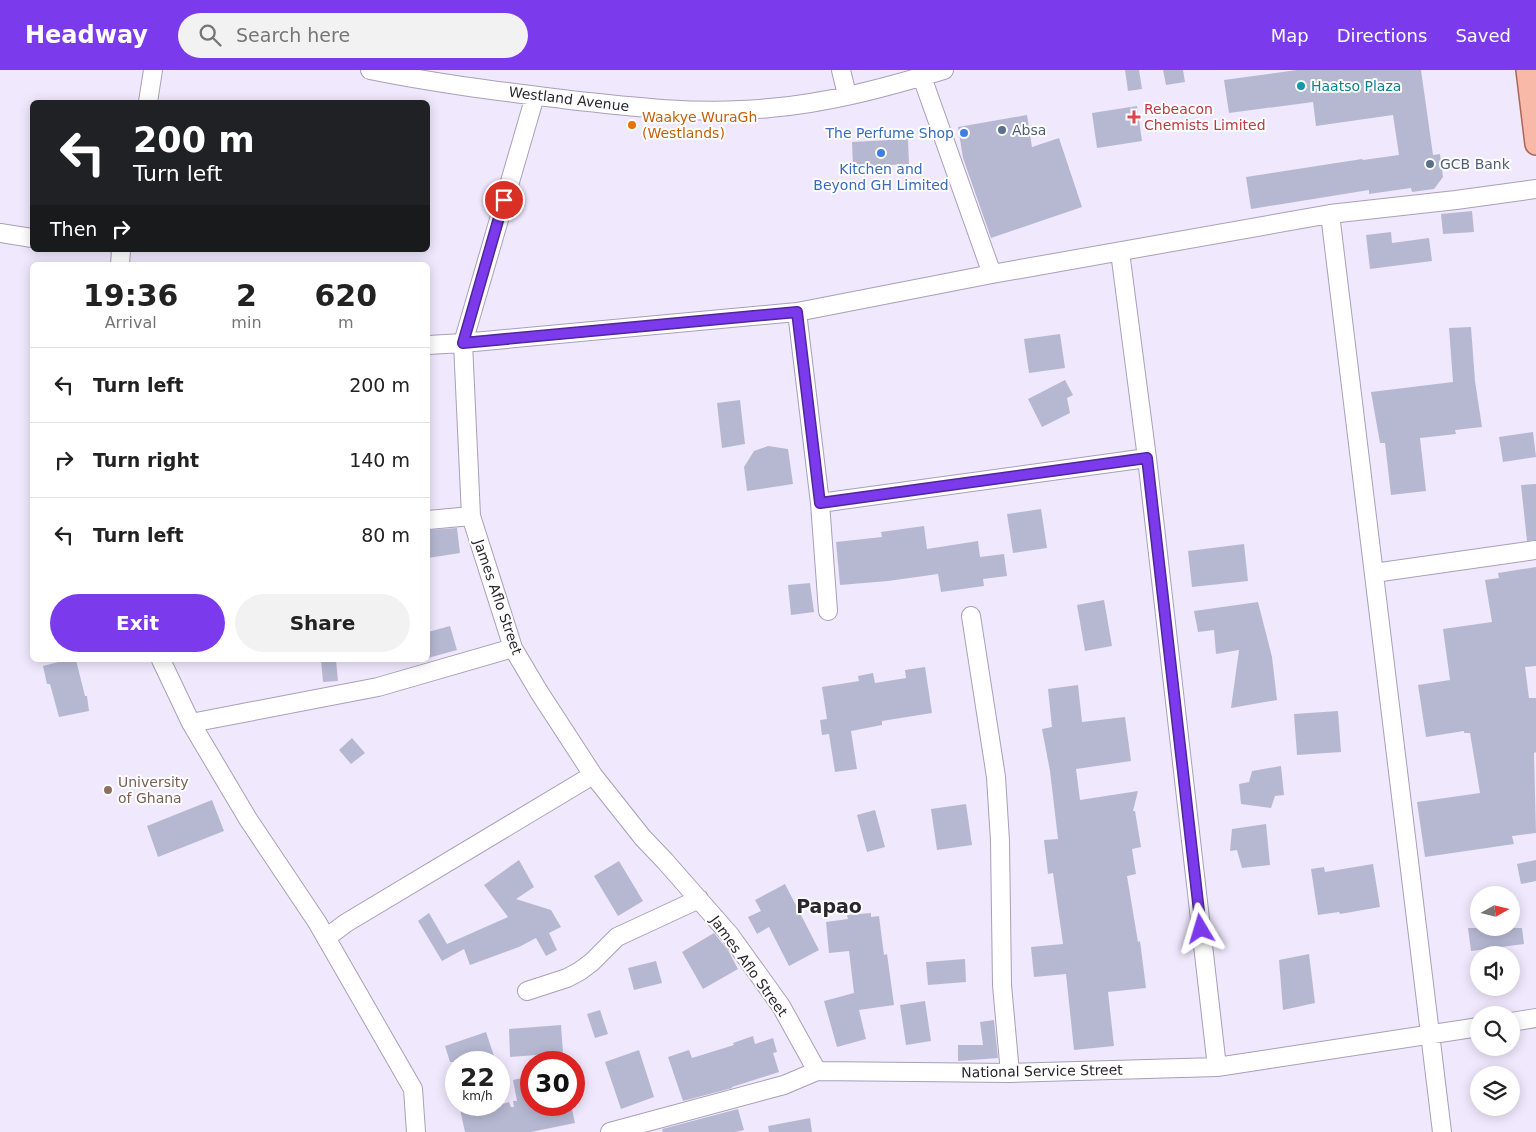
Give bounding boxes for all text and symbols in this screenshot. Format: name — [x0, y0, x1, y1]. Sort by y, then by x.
search box — [178, 13, 528, 58]
text: Headway — [25, 21, 148, 49]
icon: search — [196, 21, 224, 49]
text: Search here — [236, 24, 350, 46]
text: Map — [1271, 25, 1309, 46]
text: Directions — [1337, 25, 1427, 46]
text: Saved — [1455, 25, 1511, 46]
place label: Haatso Plaza — [1311, 78, 1401, 94]
marker: Haatso Plaza — [1295, 80, 1307, 92]
street label: Westland Avenue — [508, 84, 630, 114]
place label: Rebeacon Chemists Limited — [1144, 101, 1266, 133]
place label: Waakye WuraGh (Westlands) — [642, 109, 757, 141]
marker: Rebeacon Chemists Limited — [1128, 111, 1140, 123]
marker: Waakye WuraGh (Westlands) — [626, 119, 638, 131]
icon: left — [50, 120, 115, 185]
text: 200 m — [133, 120, 255, 160]
place label: Absa — [1012, 122, 1046, 138]
marker: Absa — [996, 124, 1008, 136]
place label: The Perfume Shop — [824, 125, 954, 141]
marker: The Perfume Shop — [958, 127, 970, 139]
marker: Kitchen and Beyond GH Limited — [875, 147, 887, 159]
place label: GCB Bank — [1440, 156, 1511, 172]
marker: GCB Bank — [1424, 158, 1436, 170]
text: Turn left — [133, 161, 222, 186]
place label: Kitchen and Beyond GH Limited — [813, 161, 949, 193]
pin — [483, 179, 525, 221]
icon: arrive — [490, 186, 518, 214]
icon: right — [107, 215, 135, 243]
text: Then — [50, 218, 97, 240]
text: 19:36 — [83, 278, 178, 313]
text: 2 — [236, 278, 257, 313]
text: 620 — [314, 278, 377, 313]
text: Arrival — [105, 313, 157, 332]
text: min — [231, 313, 262, 332]
text: m — [338, 313, 354, 332]
icon: left — [50, 371, 78, 399]
text: Turn left — [93, 374, 184, 396]
text: 200 m — [349, 374, 410, 396]
icon: right — [50, 446, 78, 474]
text: Turn right — [93, 449, 199, 471]
text: 140 m — [349, 449, 410, 471]
icon: left — [50, 521, 78, 549]
text: Turn left — [93, 524, 184, 546]
text: 80 m — [361, 524, 410, 546]
street label: James Aflo Street — [470, 536, 525, 657]
button: Exit — [50, 594, 225, 652]
button: Share — [235, 594, 410, 652]
place label: University of Ghana — [118, 774, 189, 806]
marker: University of Ghana — [102, 784, 114, 796]
north arrow — [1470, 886, 1520, 936]
map controls — [1470, 886, 1520, 1116]
district label: Papao — [796, 895, 862, 917]
position arrow — [1174, 902, 1226, 954]
street label: James Aflo Street — [706, 912, 791, 1020]
button: sound — [1470, 946, 1520, 996]
button: search — [1470, 1006, 1520, 1056]
speed limit sign: 30 — [520, 1051, 585, 1116]
street label: National Service Street — [961, 1062, 1123, 1080]
text: 22 — [460, 1063, 495, 1092]
button: layers — [1470, 1066, 1520, 1116]
text: km/h — [462, 1089, 493, 1103]

